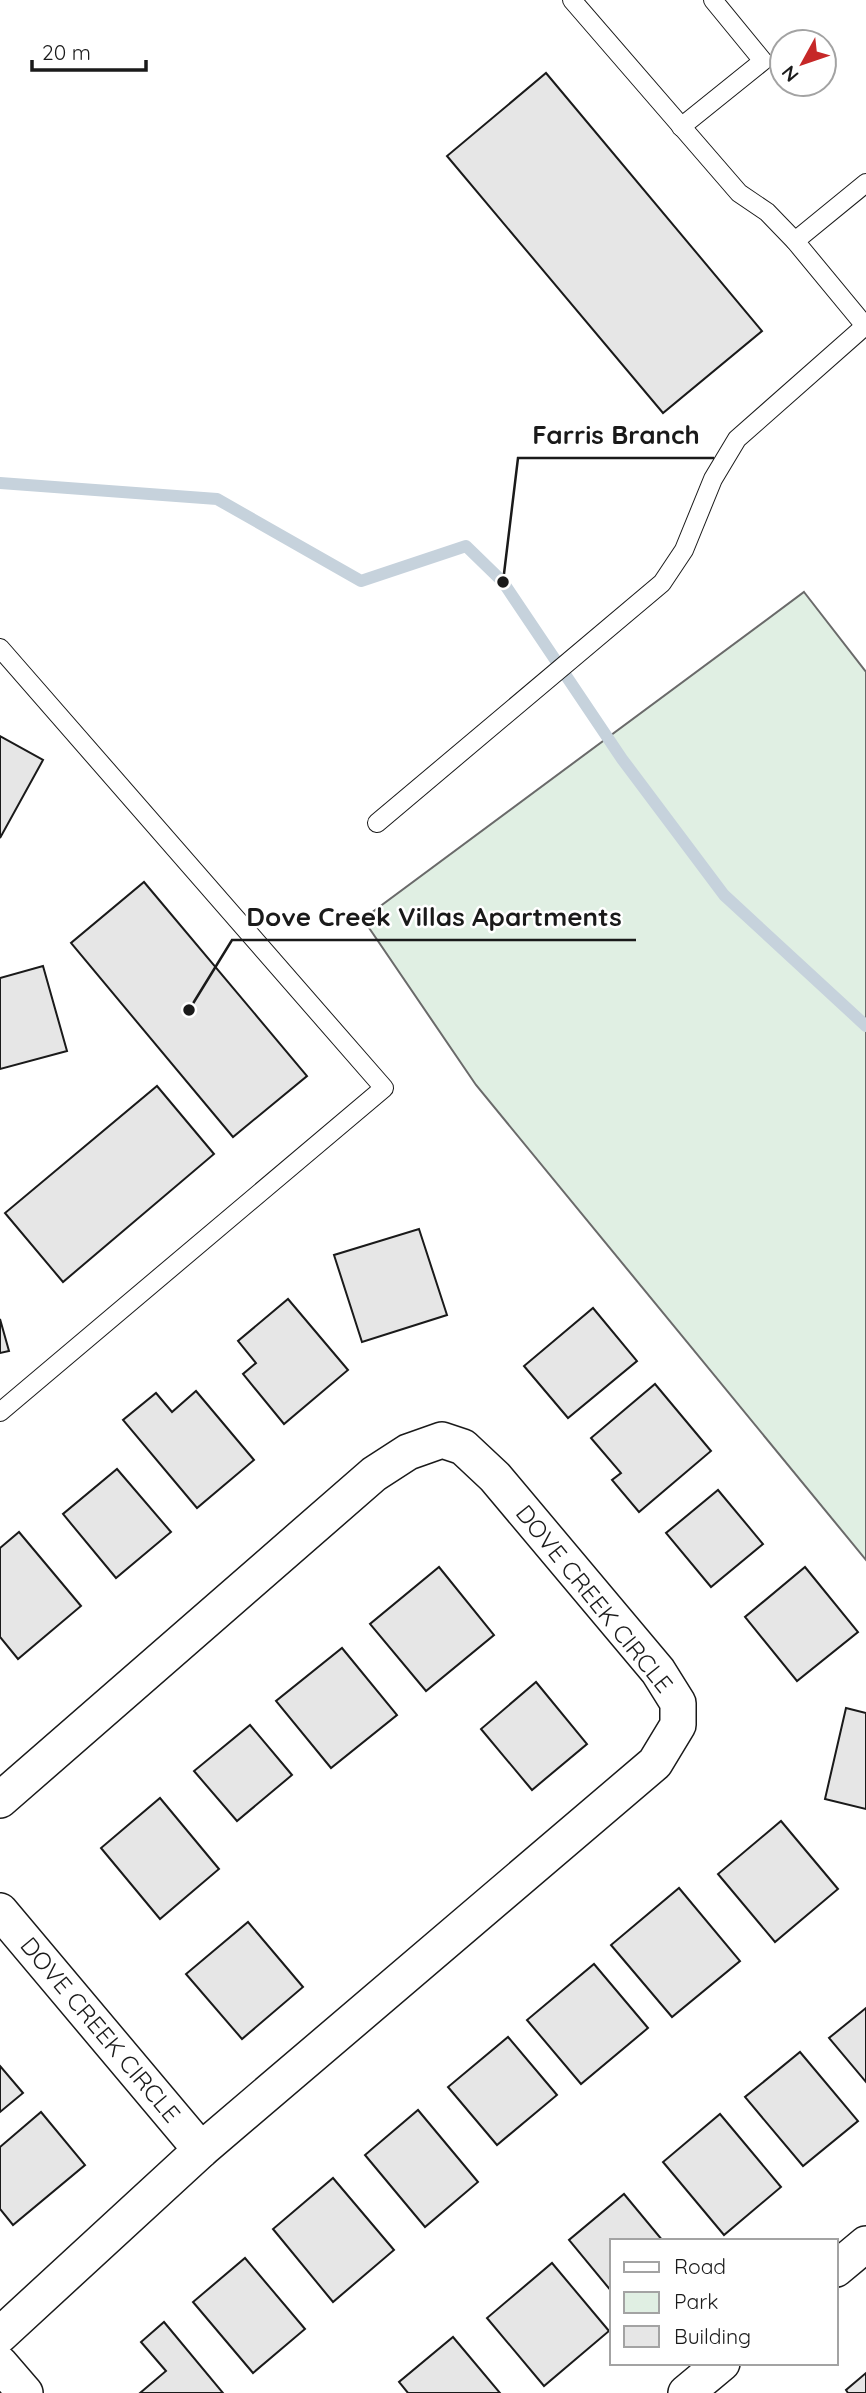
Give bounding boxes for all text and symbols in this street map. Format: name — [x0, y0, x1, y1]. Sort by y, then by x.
scale bar — [32, 28, 145, 72]
north arrow — [768, 28, 838, 98]
text: 20 m — [42, 39, 91, 65]
text: N — [776, 61, 804, 87]
callout: Farris Branch — [518, 411, 714, 458]
text: Farris Branch — [532, 418, 700, 451]
callout: Dove Creek Villas Apartments — [232, 893, 636, 940]
text: Dove Creek Villas Apartments — [246, 900, 622, 933]
street label: DOVE CREEK CIRCLE — [510, 1498, 680, 1698]
street label: DOVE CREEK CIRCLE — [14, 1931, 187, 2128]
legend — [610, 2239, 838, 2365]
text: Road — [674, 2253, 726, 2279]
text: Park — [674, 2288, 718, 2314]
text: Building — [674, 2323, 751, 2349]

